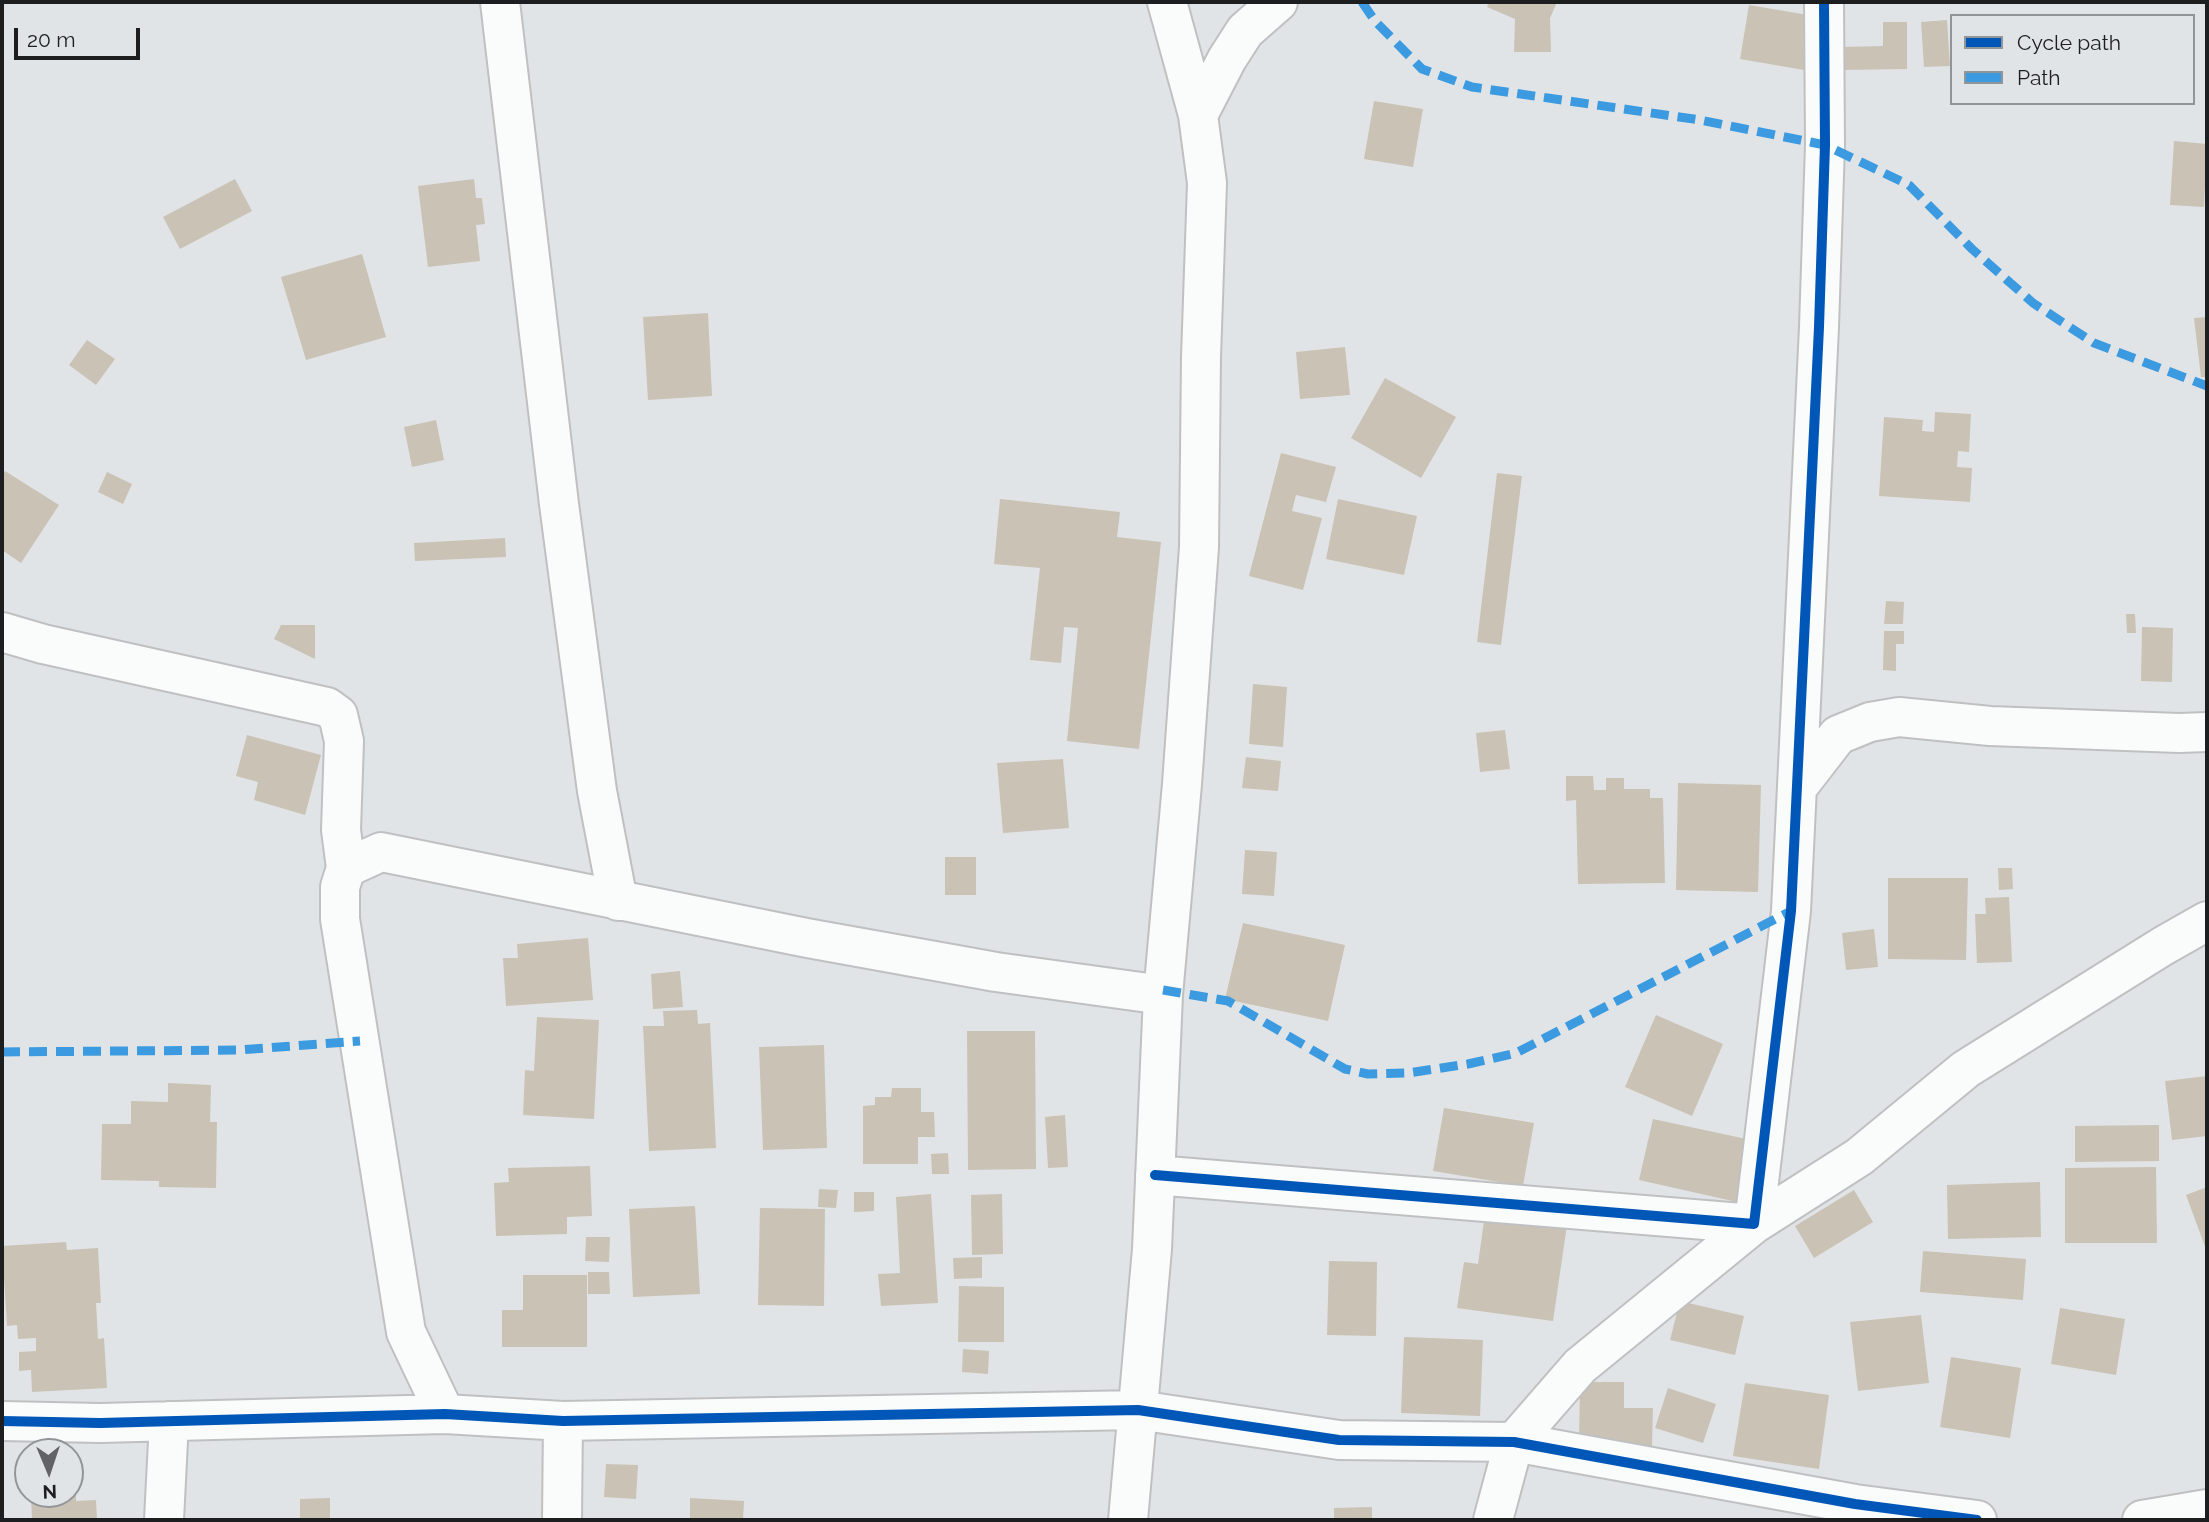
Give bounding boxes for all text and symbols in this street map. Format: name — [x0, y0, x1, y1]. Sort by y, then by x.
scale bar — [18, 14, 144, 58]
legend — [1950, 14, 2195, 105]
text: 20 m — [27, 27, 75, 52]
text: Cycle path — [2017, 30, 2121, 55]
text: Path — [2017, 65, 2061, 90]
north arrow — [14, 1438, 84, 1508]
text: N — [42, 1481, 57, 1503]

